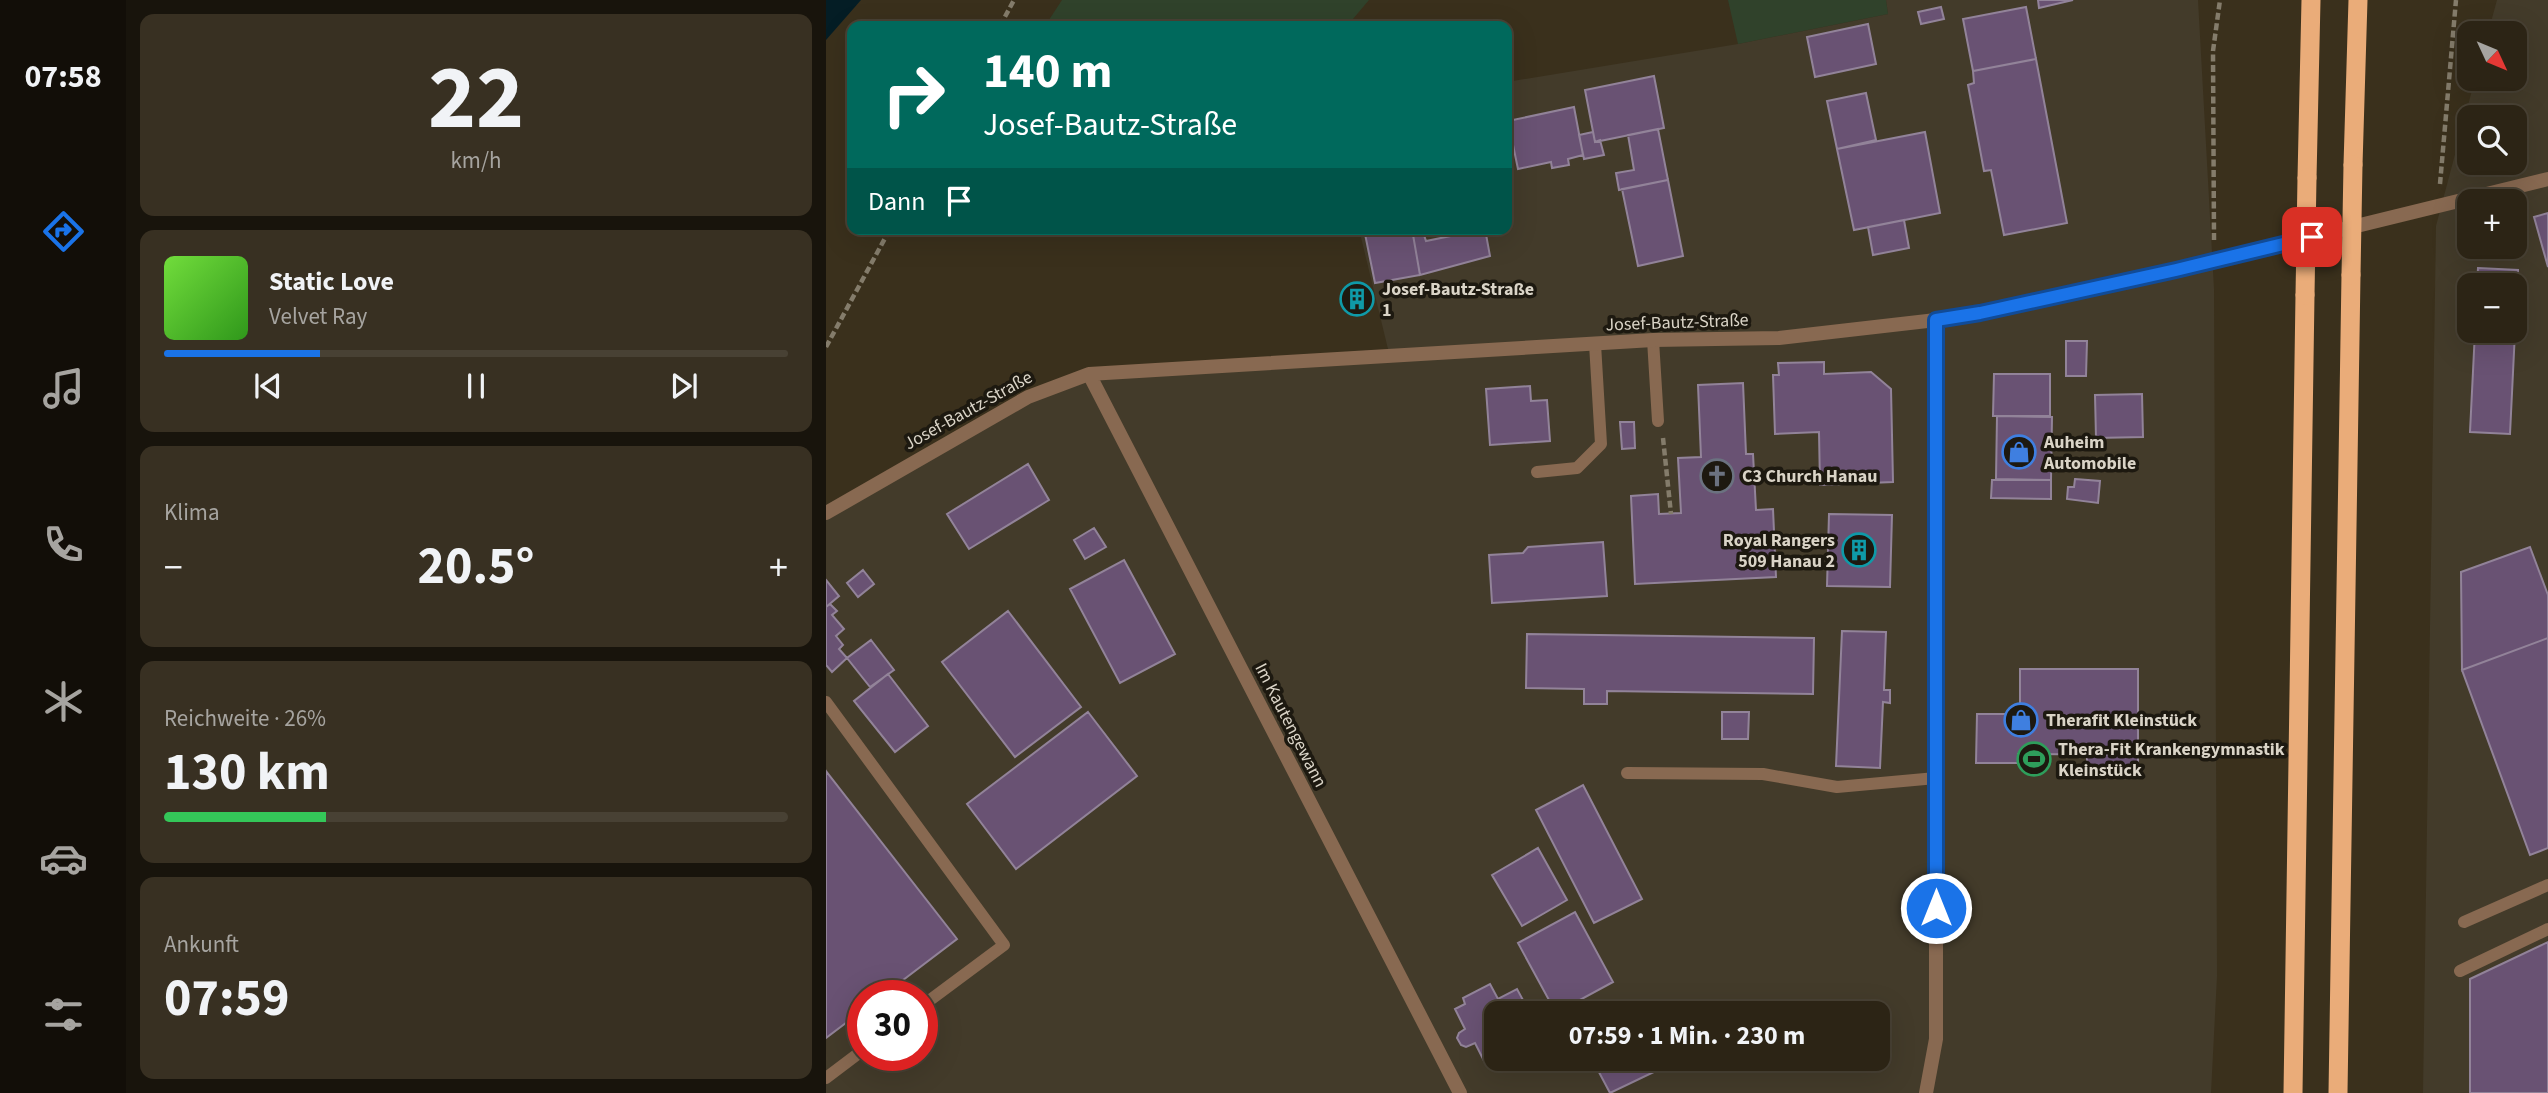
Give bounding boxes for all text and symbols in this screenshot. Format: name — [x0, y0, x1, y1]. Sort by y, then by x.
north arrow — [2457, 21, 2527, 91]
map controls — [2457, 21, 2527, 343]
text: 22 — [428, 34, 524, 163]
text: 140 m — [983, 37, 1112, 107]
icon: right — [868, 49, 959, 140]
text: 07:58 — [24, 54, 102, 100]
text: Josef-Bautz-Straße — [983, 102, 1237, 148]
button: search — [2457, 105, 2527, 175]
text: km/h — [450, 144, 502, 177]
icon: arrive — [940, 182, 978, 220]
text: Dann — [868, 183, 926, 220]
button: + — [2457, 189, 2527, 259]
icon: directions — [39, 207, 88, 256]
pin — [2282, 207, 2342, 267]
icon: arrive — [2293, 218, 2331, 256]
text: Static Love — [269, 263, 394, 300]
button: − — [2457, 273, 2527, 343]
place label: Josef-Bautz-Straße 1 — [1382, 277, 1534, 323]
building icon: Josef-Bautz-Straße 1 — [1338, 280, 1376, 318]
text: Velvet Ray — [269, 300, 367, 333]
street label: Josef-Bautz-Straße — [1605, 308, 1749, 337]
icon: music — [39, 364, 88, 413]
street label: Josef-Bautz-Straße — [900, 365, 1037, 456]
icon: previous — [249, 367, 287, 405]
icon: pause — [457, 367, 495, 405]
icon: next — [665, 367, 703, 405]
place label: Auheim Automobile — [2043, 430, 2136, 476]
shop icon: Auheim Automobile — [2000, 433, 2038, 471]
church icon: C3 Church Hanau — [1698, 457, 1736, 495]
place label: C3 Church Hanau — [1742, 464, 1877, 489]
text: Klima — [164, 496, 220, 529]
icon: phone — [39, 520, 88, 569]
place label: Royal Rangers 509 Hanau 2 — [1723, 528, 1835, 574]
text: 20.5° — [418, 530, 534, 604]
building icon: Royal Rangers 509 Hanau 2 — [1840, 531, 1878, 569]
text: − — [164, 541, 183, 595]
text: + — [769, 541, 788, 595]
street label: Im Kautengewann — [1248, 659, 1333, 792]
icon: climate — [39, 677, 88, 726]
shop icon: Therafit Kleinstück — [2002, 701, 2040, 739]
text: Reichweite · 26% — [164, 702, 326, 735]
place label: Therafit Kleinstück — [2046, 708, 2197, 733]
text: 130 km — [164, 736, 330, 810]
place label: Thera-Fit Krankengymnastik Kleinstück — [2058, 737, 2285, 783]
sports icon: Thera-Fit Krankengymnastik Kleinstück — [2015, 740, 2053, 778]
icon: car — [39, 834, 88, 883]
position arrow — [1899, 871, 1973, 945]
text: Ankunft — [164, 928, 239, 961]
text: 07:59 — [164, 962, 289, 1036]
speed limit sign: 30 — [847, 980, 938, 1071]
icon: filters — [39, 990, 88, 1039]
text: 07:59 · 1 Min. · 230 m — [1569, 1017, 1805, 1054]

